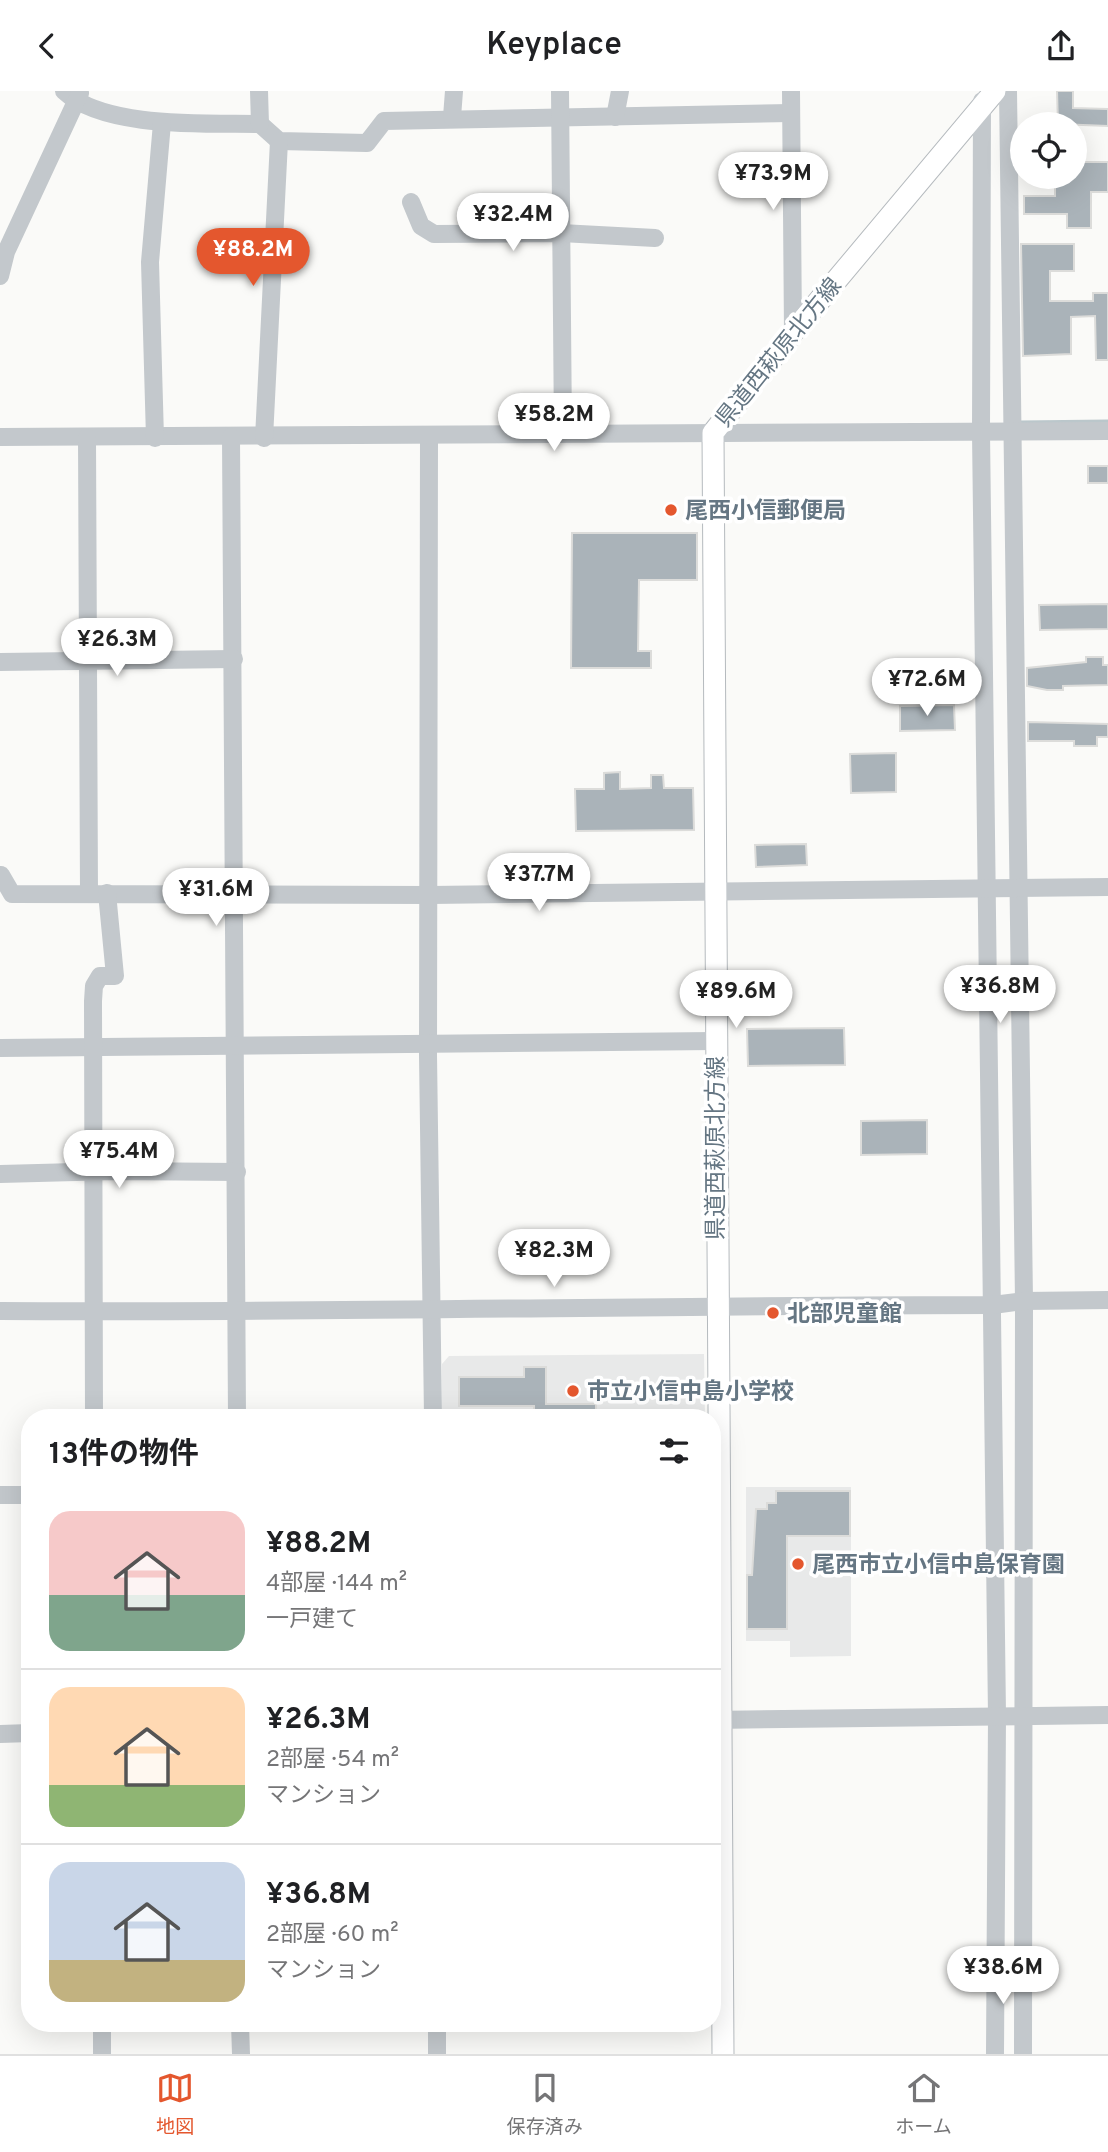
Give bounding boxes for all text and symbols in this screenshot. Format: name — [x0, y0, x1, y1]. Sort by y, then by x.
text: Keyplace — [486, 26, 622, 66]
icon: back — [28, 27, 66, 65]
icon: share — [1042, 27, 1080, 65]
map controls — [1010, 112, 1087, 189]
button: locate — [1010, 112, 1087, 189]
pin: ¥73.9M — [716, 152, 830, 212]
text: ¥73.9M — [734, 160, 812, 189]
pin: ¥32.4M — [456, 193, 570, 253]
text: ¥32.4M — [473, 201, 553, 230]
pin: ¥88.2M — [196, 229, 310, 288]
text: ¥88.2M — [213, 236, 293, 265]
street label: 県道西萩原北方線 — [711, 273, 849, 434]
pin: ¥58.2M — [497, 393, 611, 453]
text: ¥58.2M — [514, 401, 594, 430]
place label: 尾西小信郵便局 — [685, 498, 846, 527]
marker: 尾西小信郵便局 — [663, 502, 679, 518]
pin: ¥26.3M — [60, 619, 174, 678]
text: ¥26.3M — [77, 626, 157, 655]
pin: ¥72.6M — [870, 659, 984, 718]
text: ¥72.6M — [888, 666, 966, 695]
pin: ¥37.7M — [482, 853, 596, 913]
text: ¥37.7M — [503, 861, 575, 890]
pin: ¥31.6M — [159, 869, 273, 928]
text: ¥31.6M — [178, 876, 254, 905]
pin: ¥36.8M — [943, 965, 1057, 1025]
pin: ¥89.6M — [679, 971, 793, 1030]
text: ¥36.8M — [960, 973, 1040, 1002]
text: ¥89.6M — [696, 978, 776, 1007]
street label: 県道西萩原北方線 — [703, 1056, 732, 1240]
pin: ¥75.4M — [62, 1131, 176, 1190]
text: ¥75.4M — [79, 1138, 159, 1167]
pin: ¥82.3M — [497, 1229, 611, 1289]
text: ¥82.3M — [514, 1237, 594, 1266]
place label: 北部児童館 — [787, 1301, 902, 1330]
marker: 北部児童館 — [765, 1305, 781, 1321]
place label: 市立小信中島小学校 — [587, 1379, 794, 1408]
marker: 市立小信中島小学校 — [565, 1383, 581, 1399]
icon: filters — [655, 1432, 693, 1470]
text: 13件の物件 — [49, 1437, 199, 1474]
text: ¥88.2M — [266, 1526, 371, 1563]
icon: home — [105, 1539, 189, 1623]
place label: 尾西市立小信中島保育園 — [812, 1552, 1065, 1581]
marker: 尾西市立小信中島保育園 — [790, 1556, 806, 1572]
text: 4部屋 · 144 m² — [266, 1570, 407, 1599]
text: 一戸建て — [266, 1606, 358, 1635]
text: ¥26.3M — [266, 1702, 370, 1739]
icon: home — [105, 1715, 189, 1799]
text: 2部屋 · 54 m² — [266, 1746, 399, 1775]
text: マンション — [266, 1782, 381, 1811]
text: ¥36.8M — [266, 1877, 371, 1914]
icon: home — [105, 1890, 189, 1974]
text: 2部屋 · 60 m² — [266, 1921, 399, 1950]
pin: ¥38.6M — [946, 1947, 1060, 2006]
text: ¥38.6M — [963, 1954, 1043, 1983]
text: マンション — [266, 1957, 381, 1986]
tab: 地図 — [156, 2069, 194, 2140]
tab: 保存済み — [507, 2069, 583, 2140]
tab: ホーム — [895, 2069, 952, 2140]

